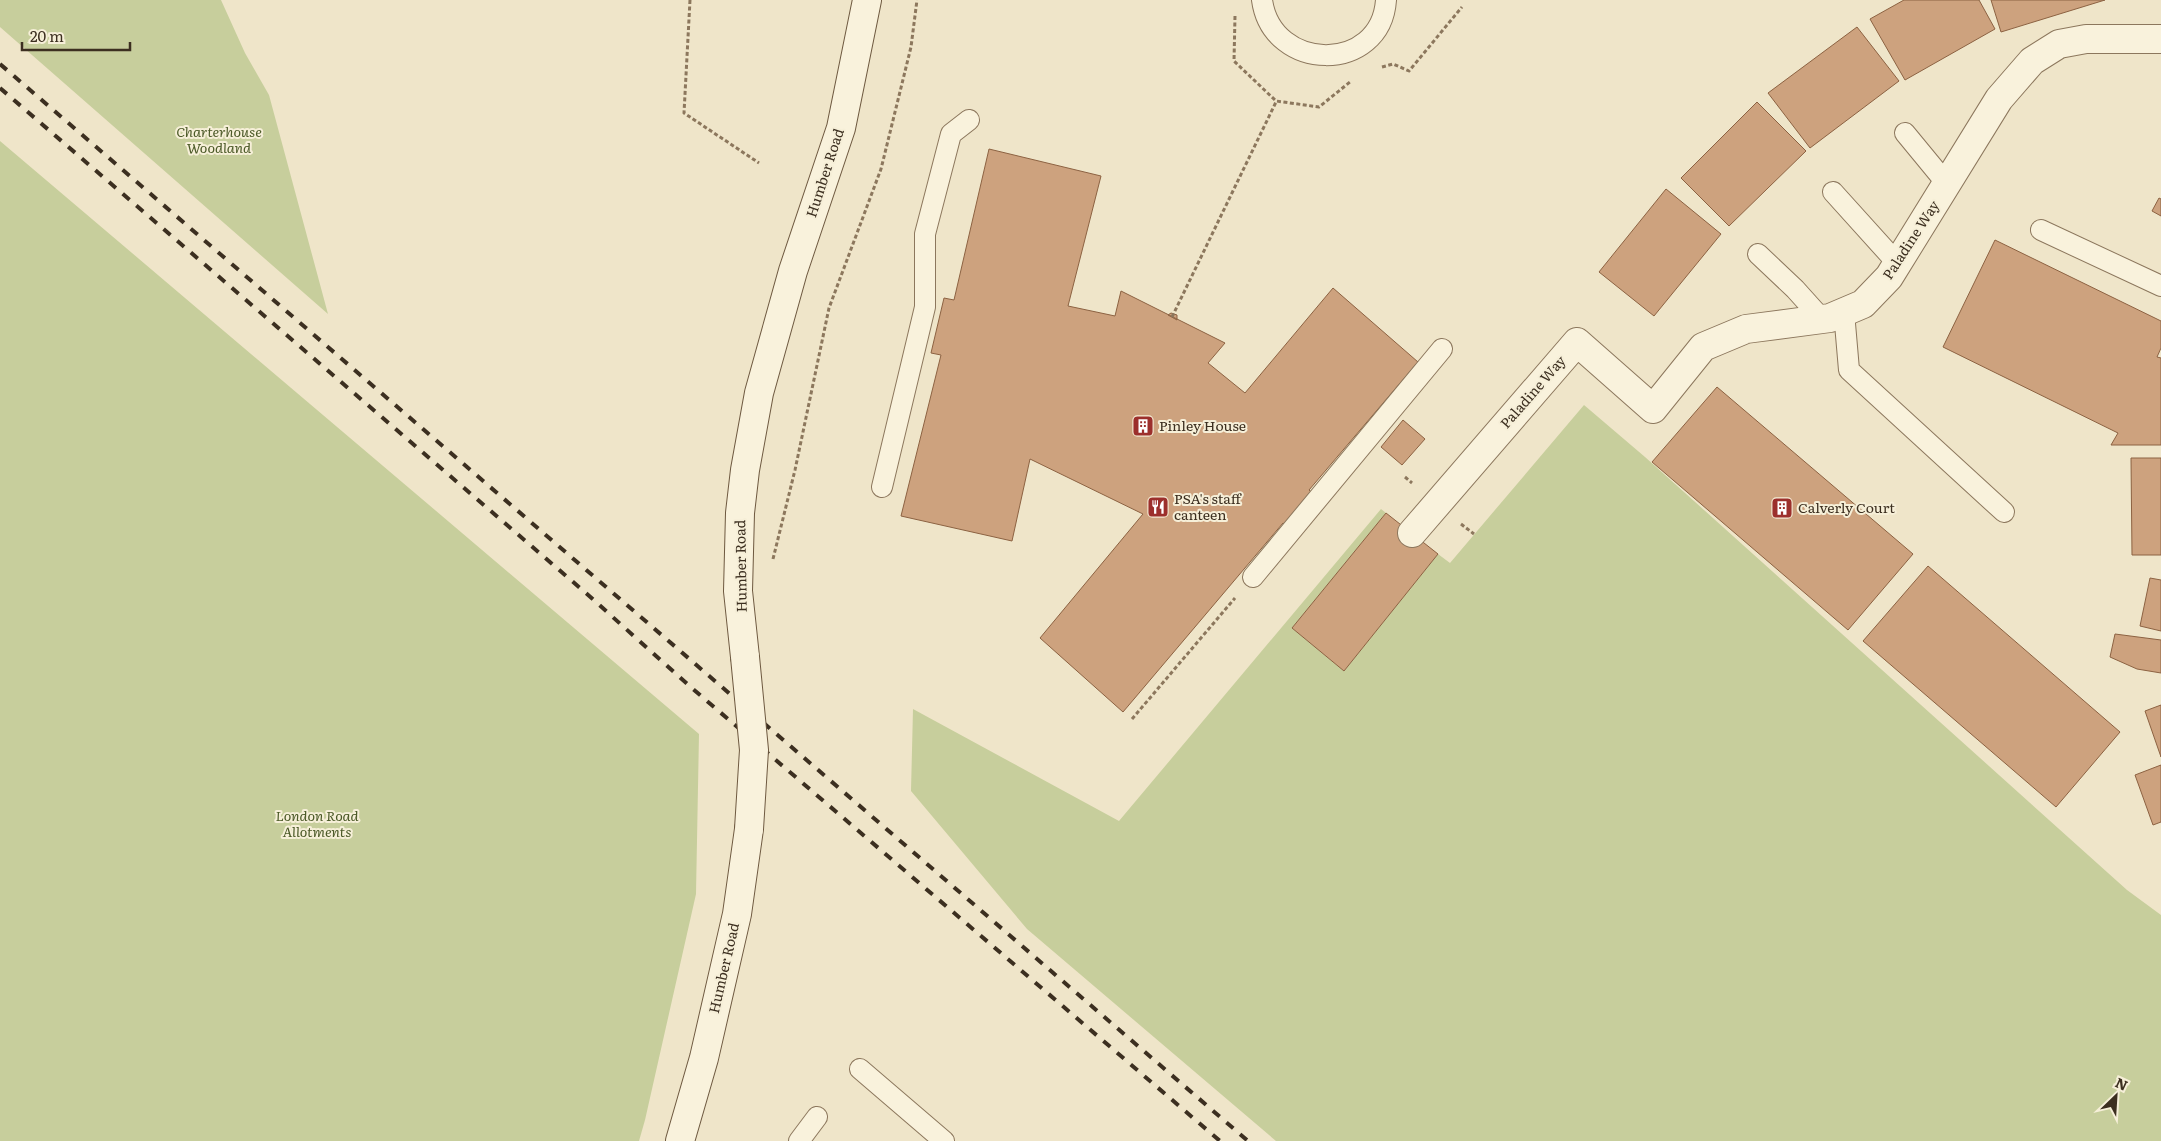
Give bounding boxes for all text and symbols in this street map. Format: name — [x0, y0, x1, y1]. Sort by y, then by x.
scale bar — [22, 20, 130, 52]
text: 20 m — [30, 24, 64, 47]
park label: Charterhouse Woodland — [176, 121, 262, 157]
street label: Humber Road — [800, 125, 848, 220]
street label: Paladine Way — [1877, 195, 1944, 283]
street label: Paladine Way — [1495, 350, 1570, 432]
building icon: Pinley House — [1131, 414, 1155, 438]
place label: Pinley House — [1159, 415, 1246, 435]
place label: PSA's staff canteen — [1174, 488, 1242, 524]
restaurant icon: PSA's staff canteen — [1146, 495, 1170, 519]
building icon: Calverly Court — [1770, 496, 1794, 520]
place label: Calverly Court — [1798, 497, 1895, 517]
street label: Humber Road — [729, 519, 751, 612]
park label: London Road Allotments — [275, 805, 359, 841]
street label: Humber Road — [703, 920, 743, 1015]
north arrow — [2091, 1071, 2141, 1121]
text: N — [2112, 1072, 2132, 1095]

